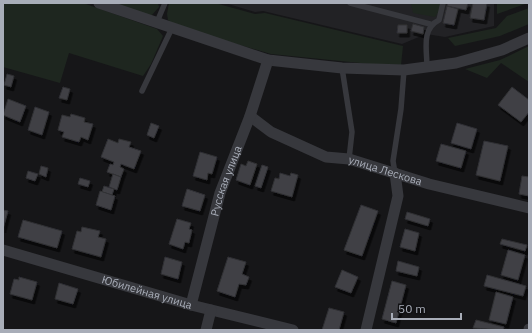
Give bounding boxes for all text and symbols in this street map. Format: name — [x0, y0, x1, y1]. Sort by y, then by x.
street label: Русская улица — [207, 143, 245, 218]
street label: улица Лескова — [347, 152, 424, 188]
street label: Юбилейная улица — [100, 272, 194, 312]
scale bar — [392, 295, 461, 321]
text: 50 m — [398, 301, 426, 316]

